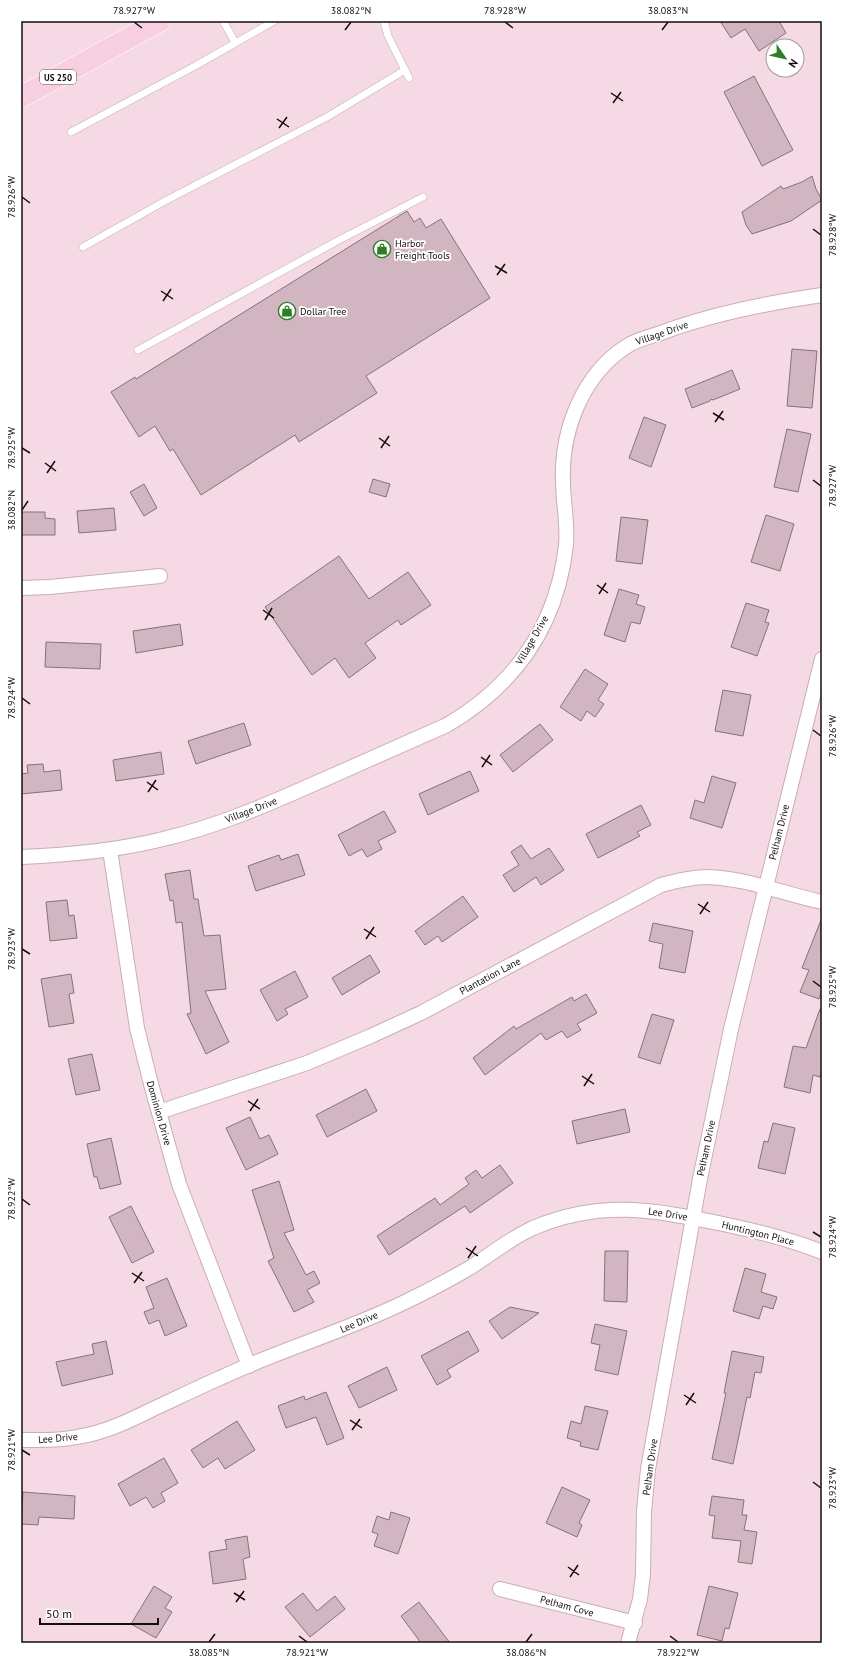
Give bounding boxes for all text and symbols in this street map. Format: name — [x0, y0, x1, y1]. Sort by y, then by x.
text: 78.927°W — [113, 4, 156, 17]
text: 38.082°N — [331, 4, 371, 17]
text: 78.928°W — [484, 4, 527, 17]
text: 38.083°N — [648, 4, 688, 17]
north arrow — [765, 38, 805, 78]
text: N — [785, 57, 801, 71]
road number: US 250 — [40, 70, 76, 84]
text: 78.926°W — [5, 175, 18, 218]
text: 78.928°W — [826, 213, 839, 256]
place label: Harbor Freight Tools — [395, 237, 450, 262]
shop icon: Harbor Freight Tools — [372, 239, 392, 259]
shop icon: Dollar Tree — [277, 301, 297, 321]
place label: Dollar Tree — [300, 305, 346, 318]
street label: Village Drive — [633, 318, 690, 348]
text: 78.925°W — [5, 426, 18, 469]
text: 78.927°W — [826, 464, 839, 507]
text: 38.082°N — [5, 490, 18, 530]
street label: Village Drive — [512, 613, 551, 668]
text: 78.924°W — [5, 676, 18, 719]
text: 78.926°W — [826, 714, 839, 757]
street label: Village Drive — [222, 794, 279, 826]
street label: Pelham Drive — [766, 803, 792, 861]
text: 78.923°W — [5, 927, 18, 970]
street label: Plantation Lane — [457, 954, 523, 998]
text: 78.925°W — [826, 965, 839, 1008]
street label: Dominion Drive — [144, 1079, 174, 1147]
street label: Pelham Drive — [694, 1119, 718, 1177]
text: 78.922°W — [5, 1177, 18, 1220]
street label: Lee Drive — [647, 1204, 689, 1224]
text: 78.924°W — [826, 1215, 839, 1258]
street label: Huntington Place — [720, 1218, 796, 1248]
street label: Lee Drive — [338, 1308, 380, 1336]
text: 78.921°W — [5, 1428, 18, 1471]
street label: Lee Drive — [38, 1430, 78, 1446]
street label: Pelham Drive — [640, 1438, 660, 1496]
text: 78.923°W — [826, 1466, 839, 1509]
street label: Pelham Cove — [539, 1593, 595, 1619]
scale bar — [40, 1600, 158, 1626]
text: 50 m — [46, 1606, 72, 1621]
text: 38.085°N — [189, 1646, 229, 1659]
text: 78.921°W — [286, 1646, 329, 1659]
text: 38.086°N — [506, 1646, 546, 1659]
text: 78.922°W — [657, 1646, 700, 1659]

